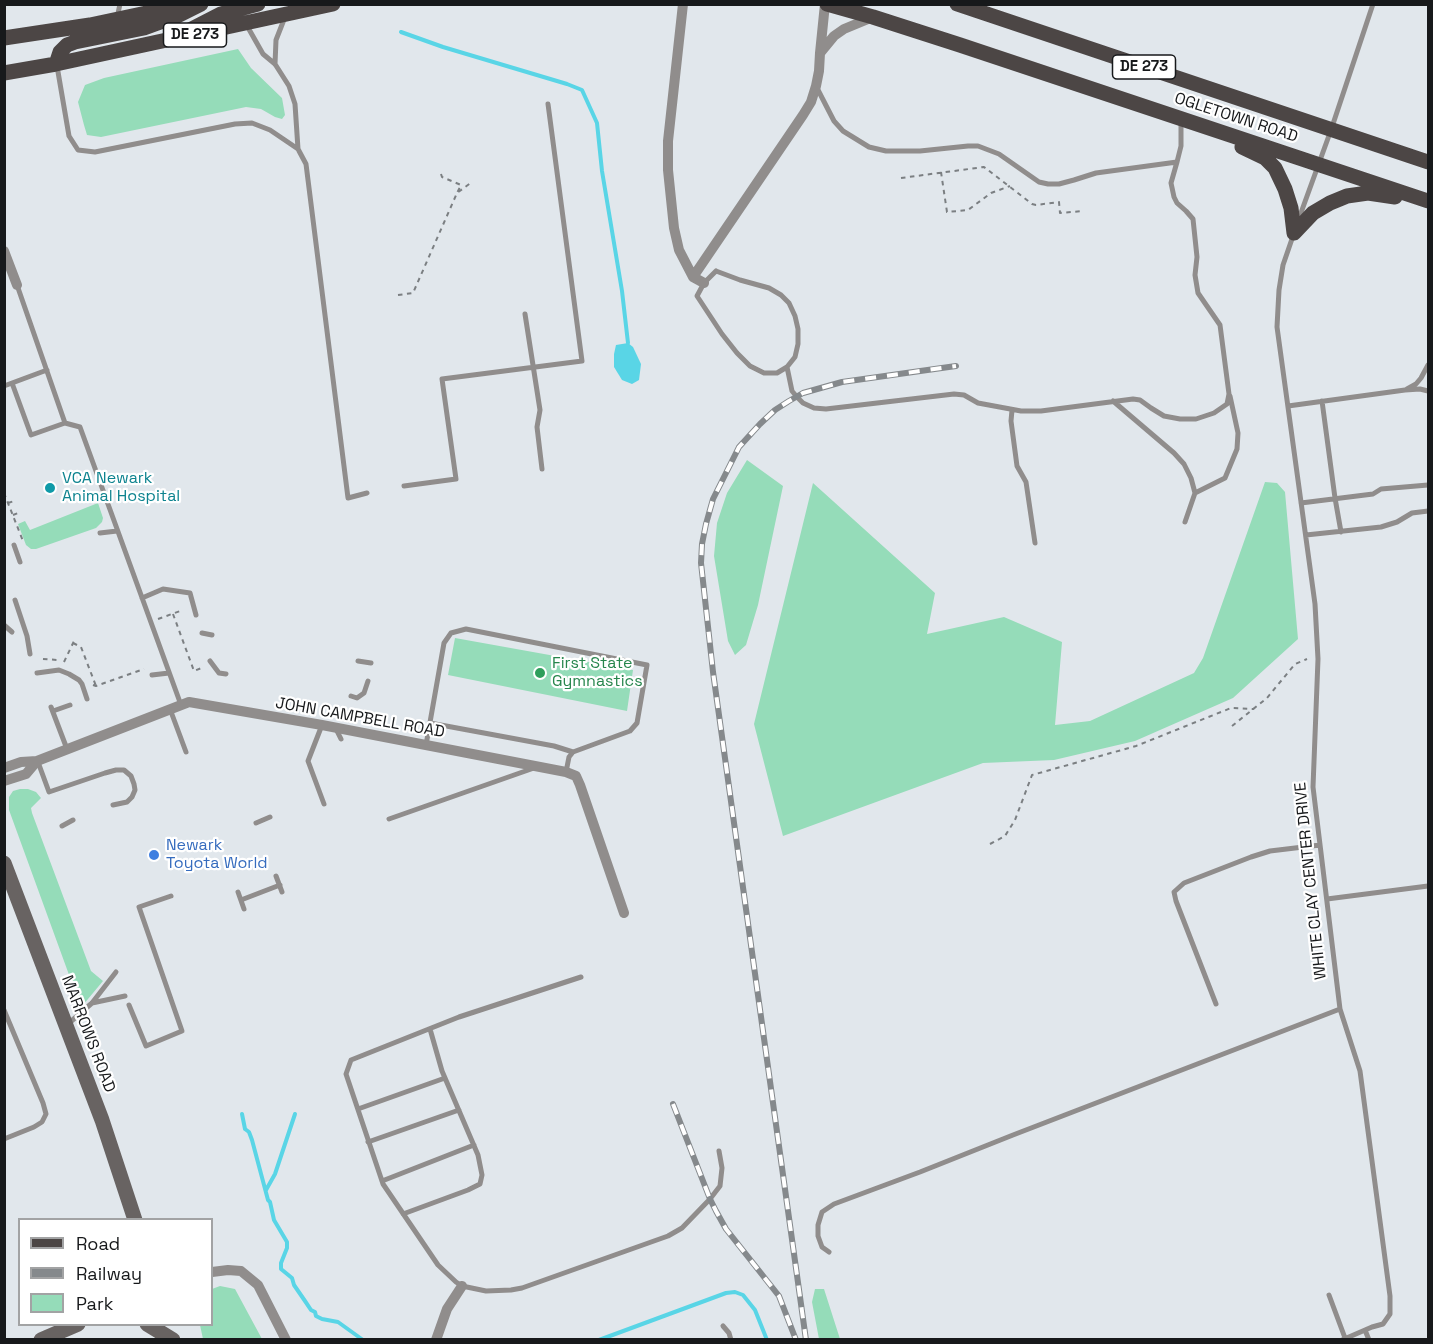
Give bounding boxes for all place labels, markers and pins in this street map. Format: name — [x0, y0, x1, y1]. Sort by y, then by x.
place label: VCA Newark Animal Hospital — [62, 469, 180, 507]
marker: VCA Newark Animal Hospital — [43, 481, 57, 495]
place label: First State Gymnastics — [552, 654, 643, 692]
marker: First State Gymnastics — [533, 666, 547, 680]
place label: Newark Toyota World — [166, 836, 268, 874]
marker: Newark Toyota World — [147, 848, 161, 862]

